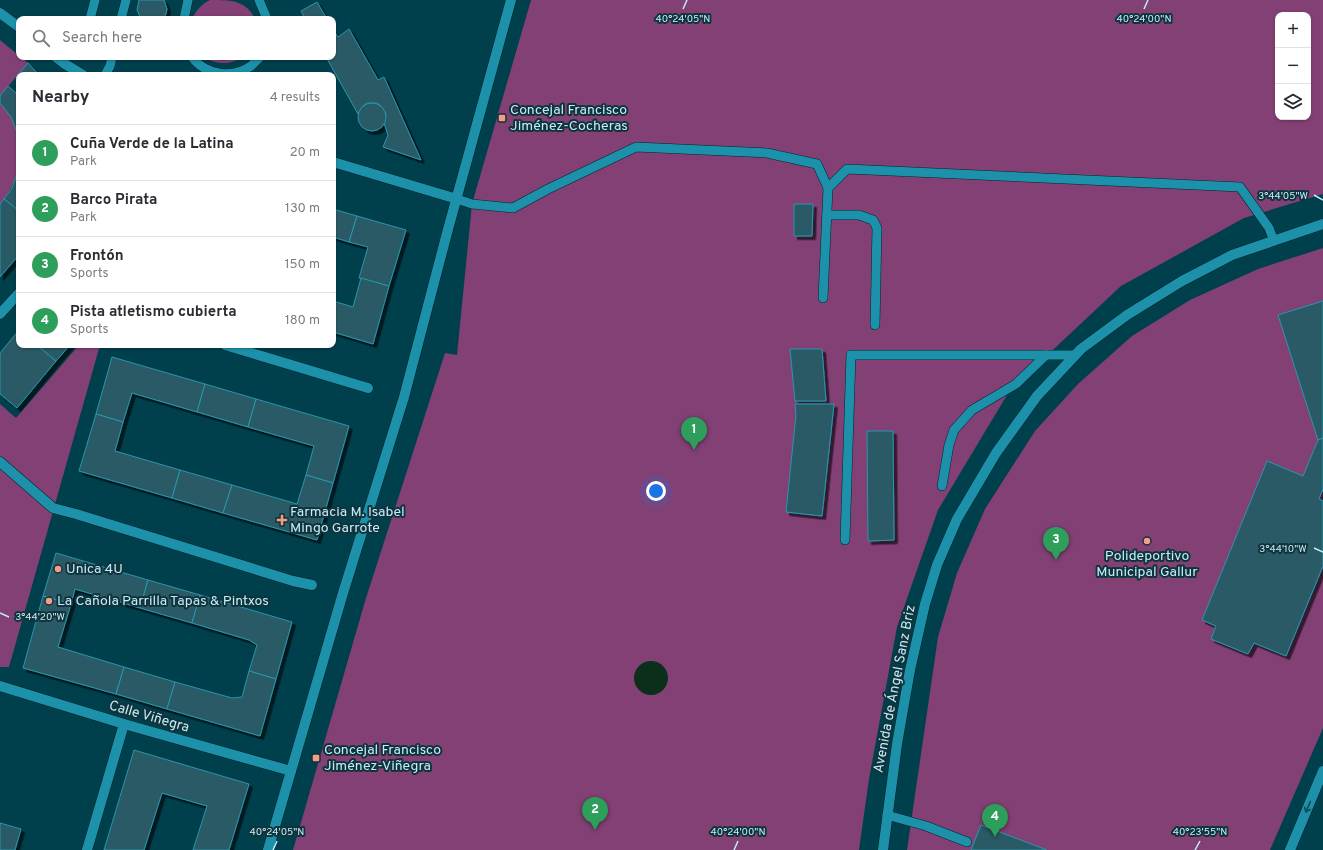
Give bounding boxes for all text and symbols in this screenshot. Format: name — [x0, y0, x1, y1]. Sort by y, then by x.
map controls — [1275, 12, 1311, 120]
button: + — [1275, 12, 1311, 48]
text: 40°24'05"N — [656, 13, 710, 26]
text: 40°24'00"N — [1117, 13, 1171, 26]
search box — [16, 16, 336, 60]
icon: search — [30, 27, 52, 49]
text: Search here — [62, 29, 142, 48]
button: − — [1275, 48, 1311, 84]
button: layers — [1275, 84, 1311, 120]
text: Nearby — [32, 87, 89, 109]
text: 4 results — [270, 90, 320, 106]
place label: Concejal Francisco Jiménez-Cocheras — [510, 102, 628, 135]
marker: Concejal Francisco Jiménez-Cocheras — [497, 113, 507, 123]
text: Cuña Verde de la Latina — [70, 135, 234, 154]
text: 1 — [42, 145, 48, 161]
text: 20 m — [290, 145, 320, 161]
text: Park — [70, 154, 97, 170]
text: 3°44'05"W — [1258, 190, 1308, 203]
text: Barco Pirata — [70, 191, 157, 210]
text: 2 — [41, 201, 49, 217]
text: 130 m — [285, 201, 320, 217]
text: Park — [70, 210, 97, 226]
text: Frontón — [70, 247, 124, 266]
text: 3 — [41, 257, 49, 273]
text: 150 m — [285, 257, 320, 273]
text: Sports — [70, 266, 109, 282]
text: Pista atletismo cubierta — [70, 303, 237, 322]
text: 4 — [41, 313, 49, 329]
text: 180 m — [285, 313, 320, 329]
text: Sports — [70, 322, 109, 338]
pin: 1 — [681, 417, 707, 450]
your location — [646, 481, 666, 501]
place label: Farmacia M. Isabel Mingo Garrote — [290, 504, 405, 537]
marker: Farmacia M. Isabel Mingo Garrote — [277, 515, 287, 525]
pin: 3 — [1043, 527, 1069, 560]
marker: Polideportivo Municipal Gallur — [1142, 536, 1152, 546]
text: 3°44'10"W — [1259, 543, 1307, 556]
place label: Polideportivo Municipal Gallur — [1096, 548, 1198, 581]
place label: Unica 4U — [66, 561, 123, 578]
marker: Unica 4U — [53, 564, 63, 574]
place label: La Cañola Parrilla Tapas & Pintxos — [57, 593, 269, 610]
marker: La Cañola Parrilla Tapas & Pintxos — [44, 596, 54, 606]
street label: Avenida de Ángel Sanz Briz — [869, 603, 920, 775]
text: 3°44'20"W — [15, 611, 65, 624]
street label: Calle Viñegra — [107, 697, 191, 737]
place label: Concejal Francisco Jiménez-Viñegra — [324, 742, 441, 775]
marker: Concejal Francisco Jiménez-Viñegra — [311, 753, 321, 763]
pin: 2 — [582, 797, 608, 830]
one-way arrow — [1304, 801, 1311, 813]
pin: 4 — [982, 804, 1008, 837]
text: 40°24'05"N — [250, 826, 304, 839]
text: 40°24'00"N — [711, 826, 765, 839]
text: 40°23'55"N — [1173, 826, 1227, 839]

